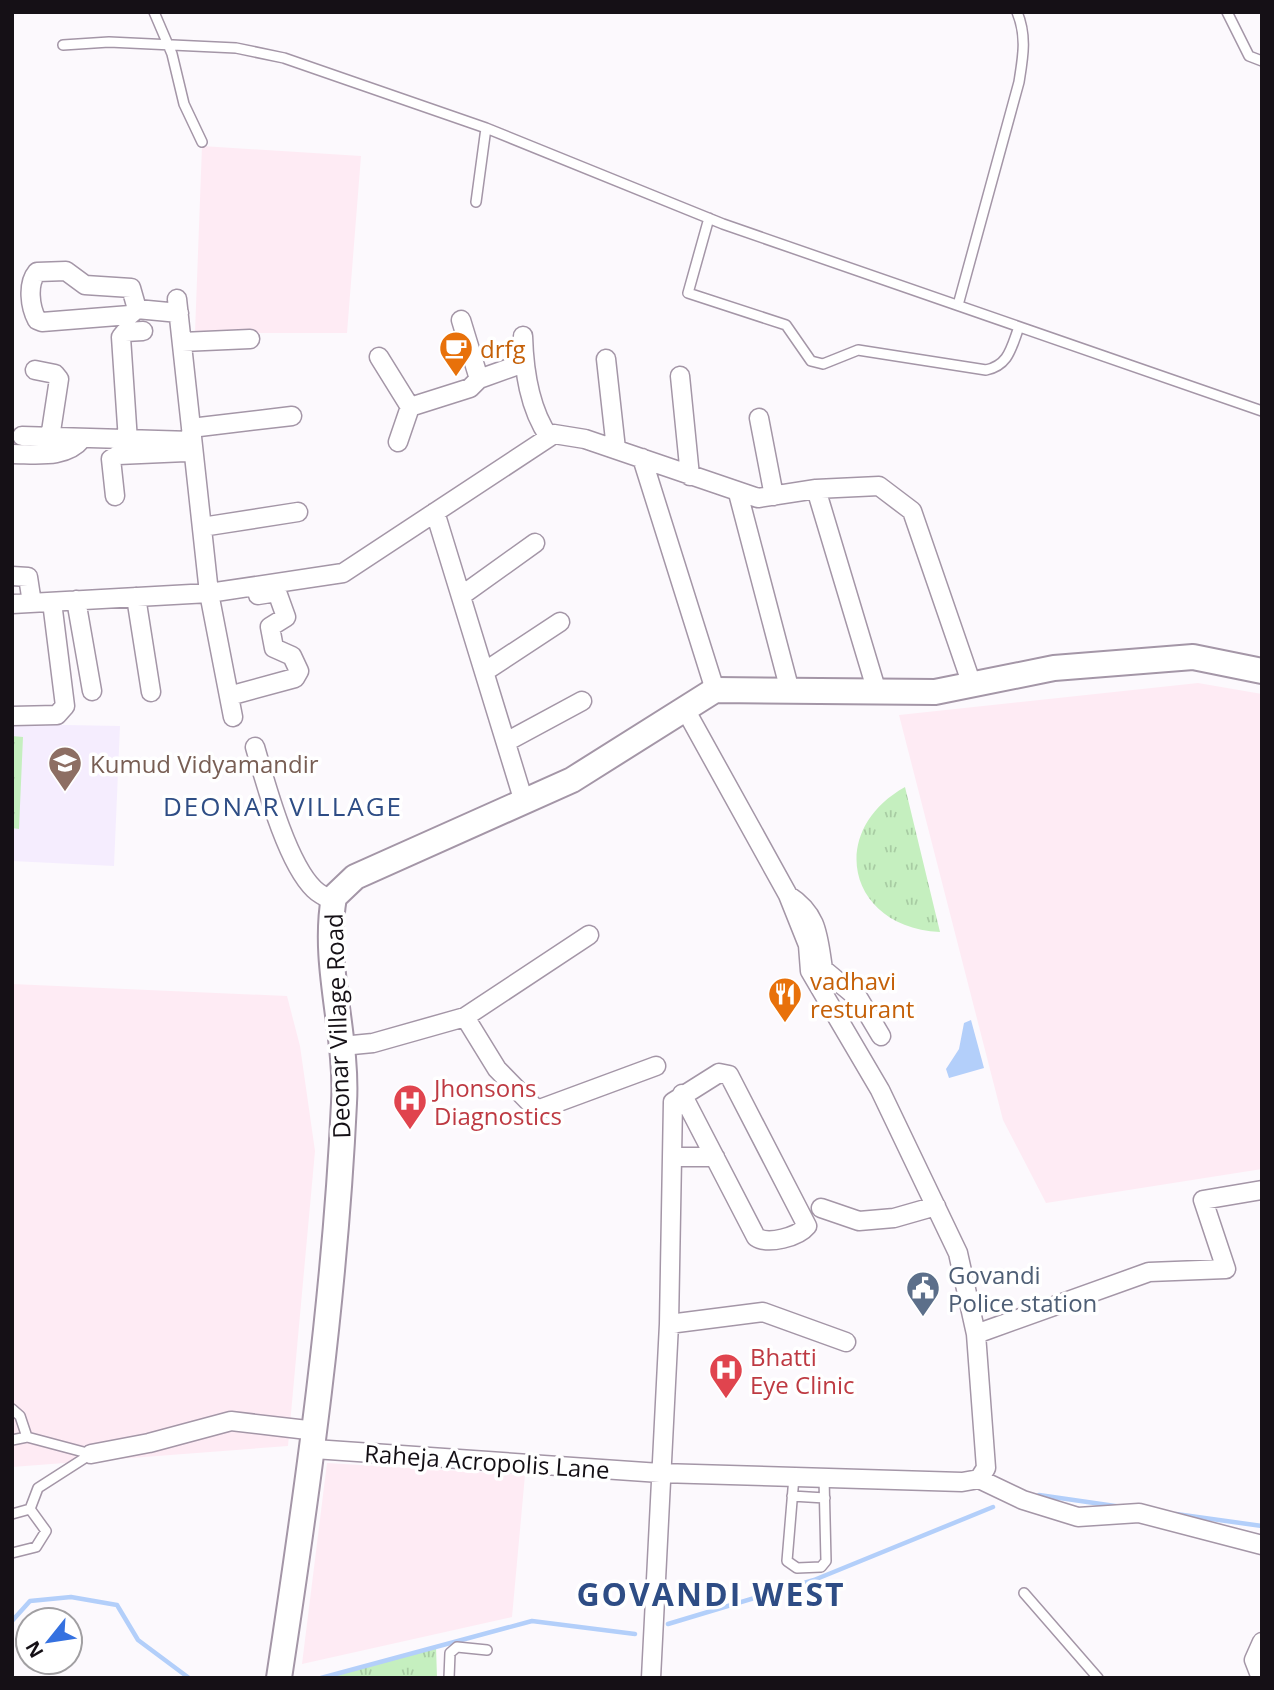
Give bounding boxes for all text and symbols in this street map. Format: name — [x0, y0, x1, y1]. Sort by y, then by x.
cafe icon: drfg — [437, 329, 475, 378]
place label: drfg — [480, 332, 526, 365]
school or university icon: Kumud Vidyamandir — [46, 744, 84, 793]
place label: Kumud Vidyamandir — [90, 747, 319, 780]
district label: DEONAR VILLAGE — [163, 788, 403, 824]
street label: Deonar Village Road — [317, 913, 357, 1139]
place label: vadhavi resturant — [810, 964, 914, 1025]
restaurant icon: vadhavi resturant — [766, 975, 804, 1024]
place label: Jhonsons Diagnostics — [432, 1071, 562, 1132]
hospital icon: Jhonsons Diagnostics — [391, 1082, 429, 1131]
place label: Govandi Police station — [948, 1258, 1097, 1319]
public building icon: Govandi Police station — [904, 1269, 942, 1318]
place label: Bhatti Eye Clinic — [750, 1340, 855, 1401]
hospital icon: Bhatti Eye Clinic — [707, 1351, 745, 1400]
street label: Raheja Acropolis Lane — [363, 1436, 611, 1486]
district label: GOVANDI WEST — [576, 1572, 846, 1615]
north arrow — [14, 1606, 84, 1676]
text: N — [19, 1636, 49, 1663]

